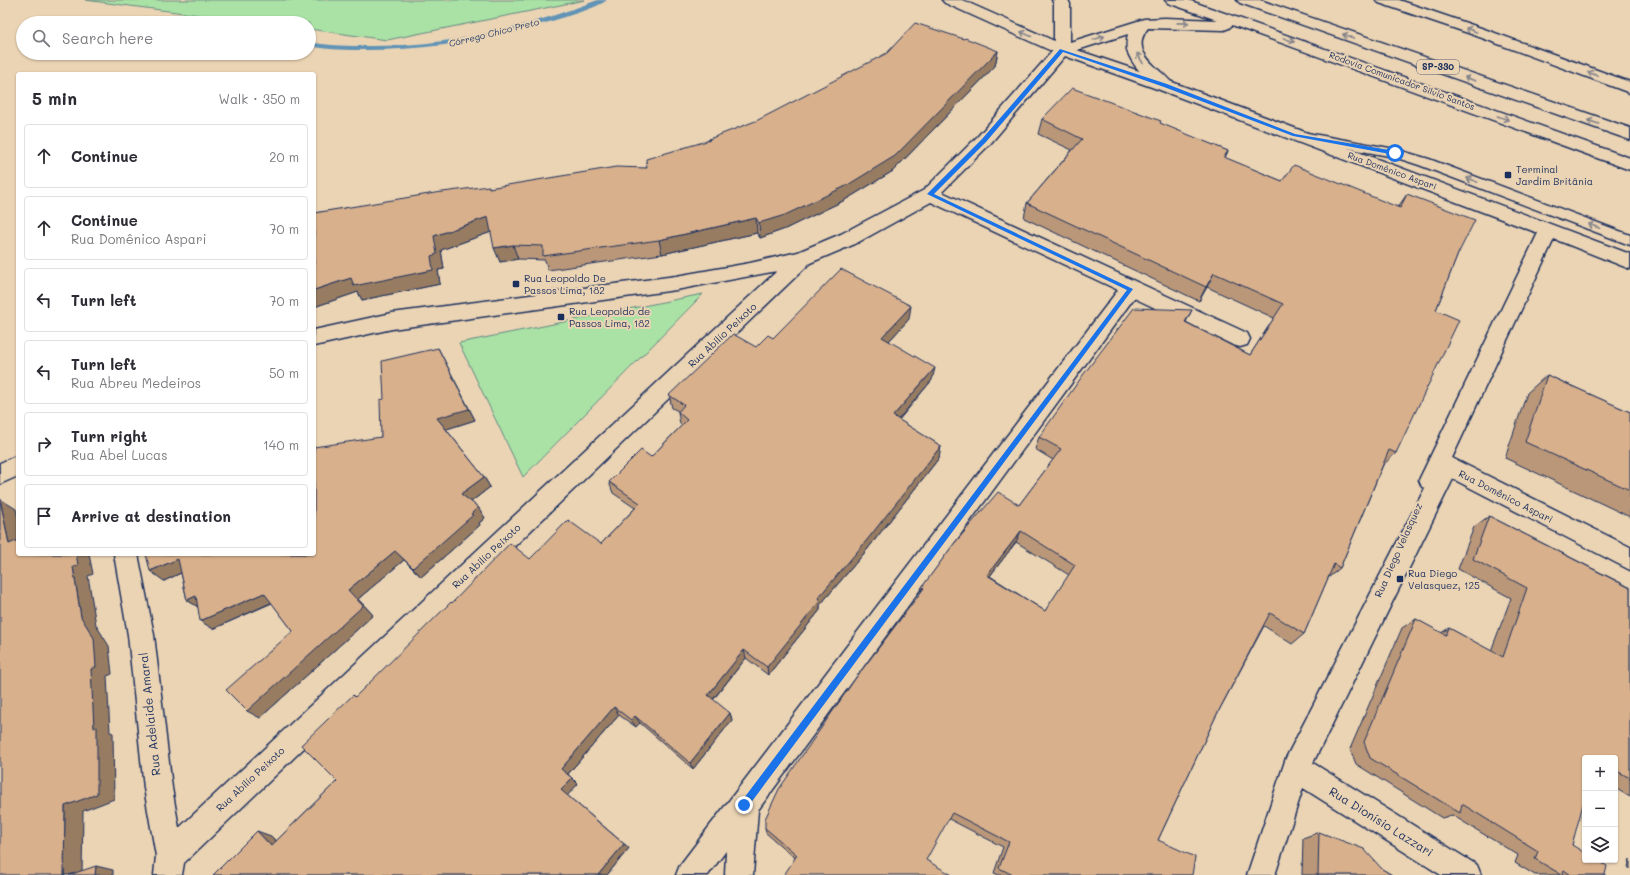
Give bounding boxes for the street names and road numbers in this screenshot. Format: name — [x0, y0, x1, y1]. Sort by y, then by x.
street label: Rodovia Comunicador Silvio Santos — [1328, 49, 1477, 112]
road number: SP-330 — [1417, 60, 1459, 74]
street label: Rua Domênico Aspari — [1346, 149, 1438, 192]
street label: Rua Abilío Peixoto — [685, 299, 759, 371]
street label: Rua Domênico Aspari — [1456, 466, 1556, 526]
street label: Rua Diego Velasquez — [1371, 500, 1425, 600]
street label: Rua Abilío Peixoto — [449, 520, 523, 592]
street label: Rua Adelaide Amaral — [135, 652, 163, 777]
street label: Rua Abilío Peixoto — [213, 743, 287, 815]
street label: Rua Dionísio Lazzari — [1326, 783, 1437, 860]

